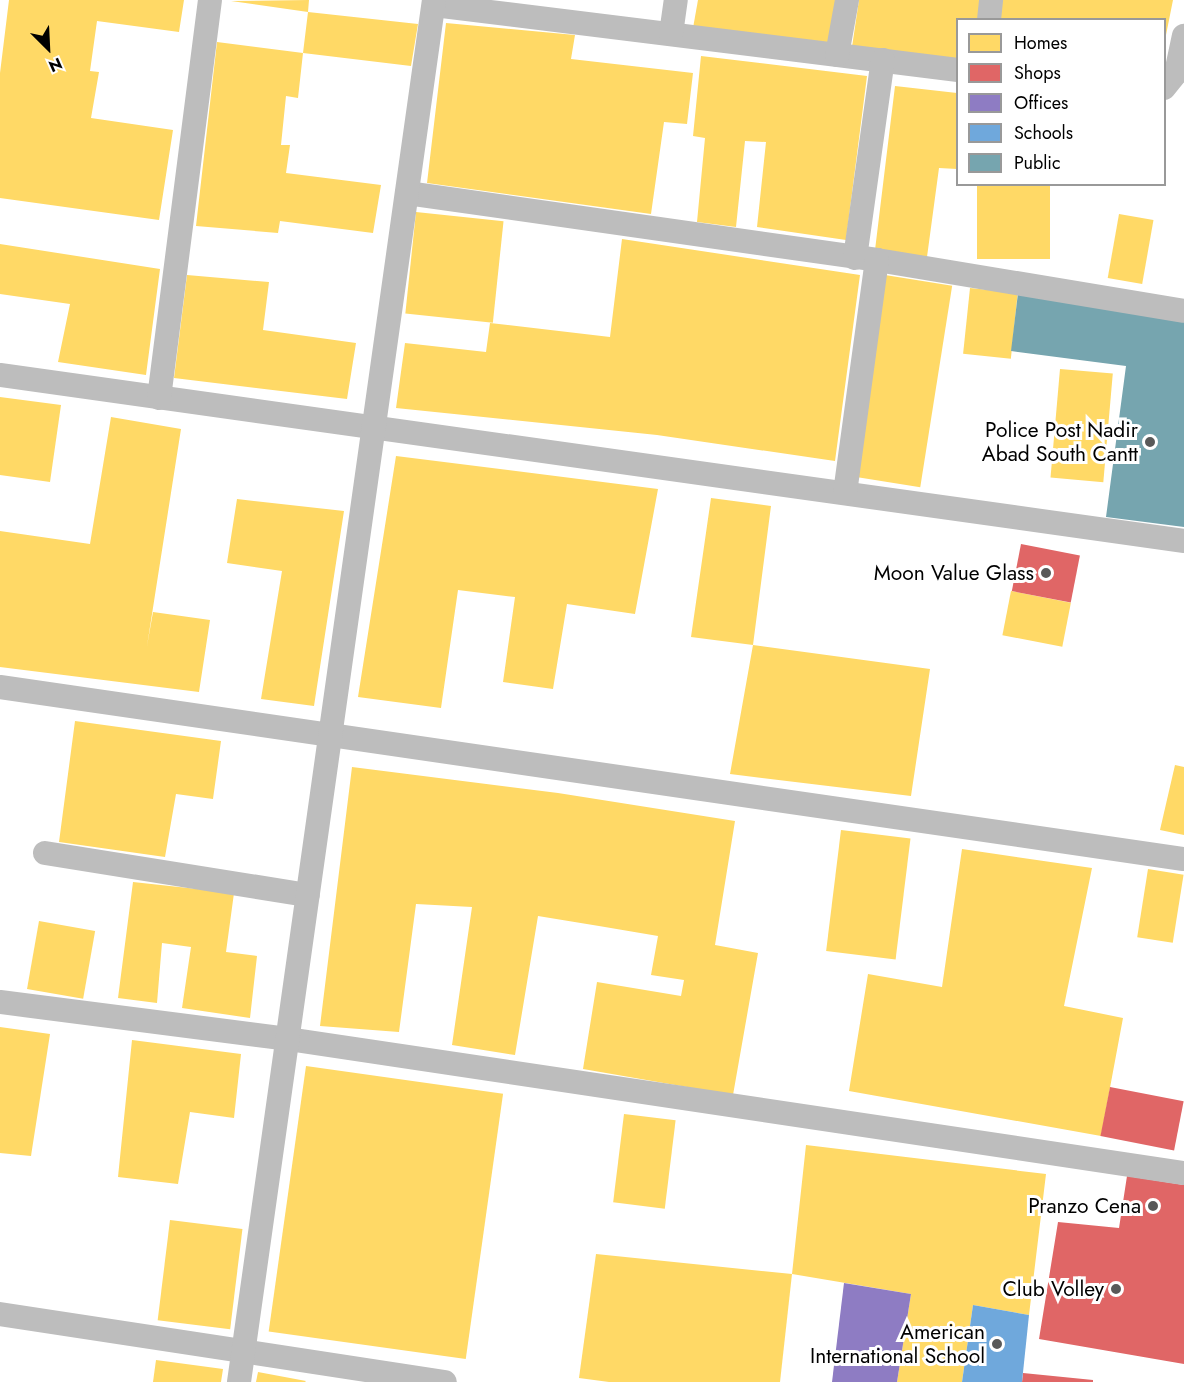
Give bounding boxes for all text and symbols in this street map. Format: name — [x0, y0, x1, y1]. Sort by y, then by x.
north arrow — [18, 18, 78, 78]
legend — [956, 18, 1166, 186]
text: Homes — [1014, 30, 1067, 56]
text: N — [45, 52, 66, 78]
text: Shops — [1014, 60, 1061, 86]
text: Offices — [1014, 90, 1068, 116]
text: Schools — [1014, 120, 1073, 146]
text: Public — [1014, 150, 1061, 176]
place label: Police Post Nadir Abad South Cantt — [982, 417, 1138, 467]
marker: Police Post Nadir Abad South Cantt — [1143, 435, 1157, 449]
place label: Moon Value Glass — [874, 560, 1034, 586]
marker: Moon Value Glass — [1039, 566, 1053, 580]
place label: Pranzo Cena — [1028, 1193, 1141, 1219]
marker: Pranzo Cena — [1146, 1199, 1160, 1213]
place label: Club Volley — [1002, 1276, 1104, 1302]
marker: Club Volley — [1109, 1282, 1123, 1296]
place label: American International School — [810, 1319, 985, 1369]
marker: American International School — [990, 1337, 1004, 1351]

